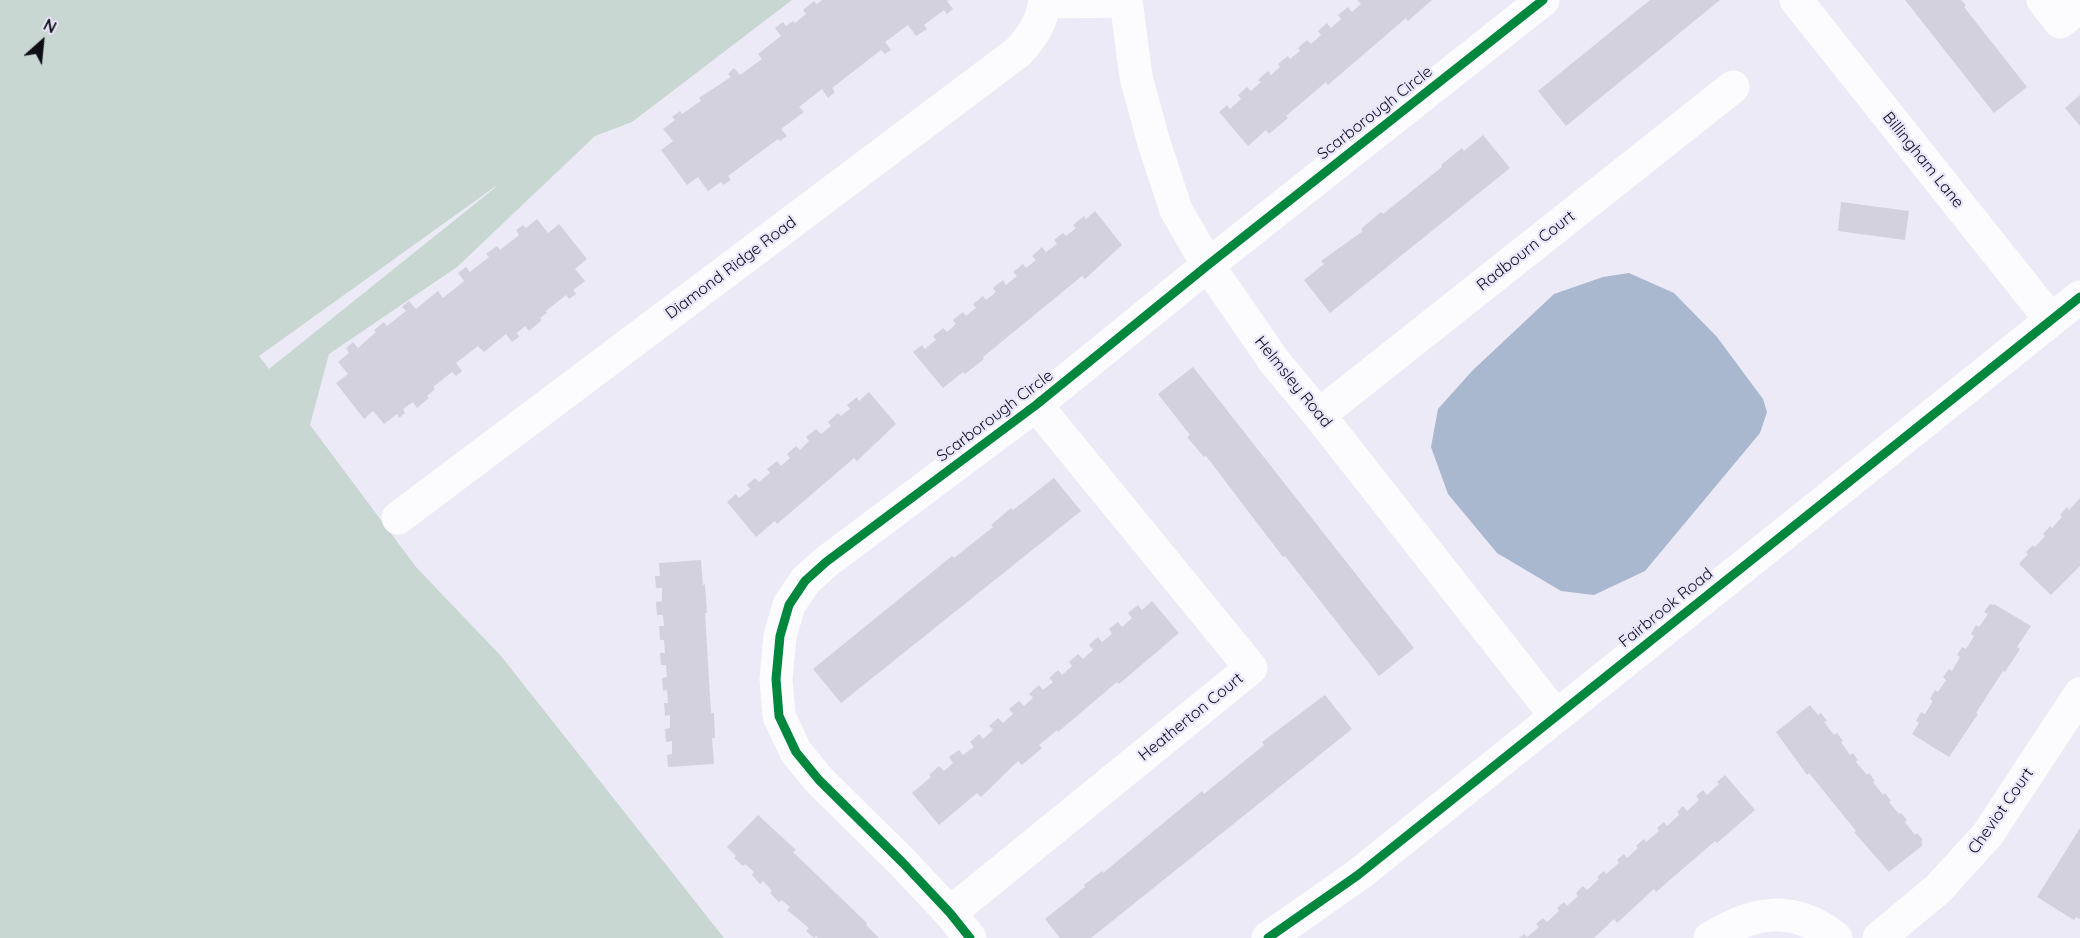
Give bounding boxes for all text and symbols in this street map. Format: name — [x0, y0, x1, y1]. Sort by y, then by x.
north arrow — [12, 12, 72, 72]
text: N — [40, 14, 60, 38]
street label: Scarborough Circle — [1314, 62, 1436, 164]
street label: Billingham Lane — [1878, 108, 1968, 212]
street label: Radbourn Court — [1473, 207, 1579, 295]
street label: Diamond Ridge Road — [662, 213, 800, 323]
street label: Helmsley Road — [1250, 332, 1336, 432]
street label: Scarborough Circle — [933, 366, 1057, 466]
street label: Fairbrook Road — [1615, 564, 1717, 652]
street label: Heatherton Court — [1135, 669, 1247, 765]
street label: Cheviot Court — [1964, 764, 2038, 858]

